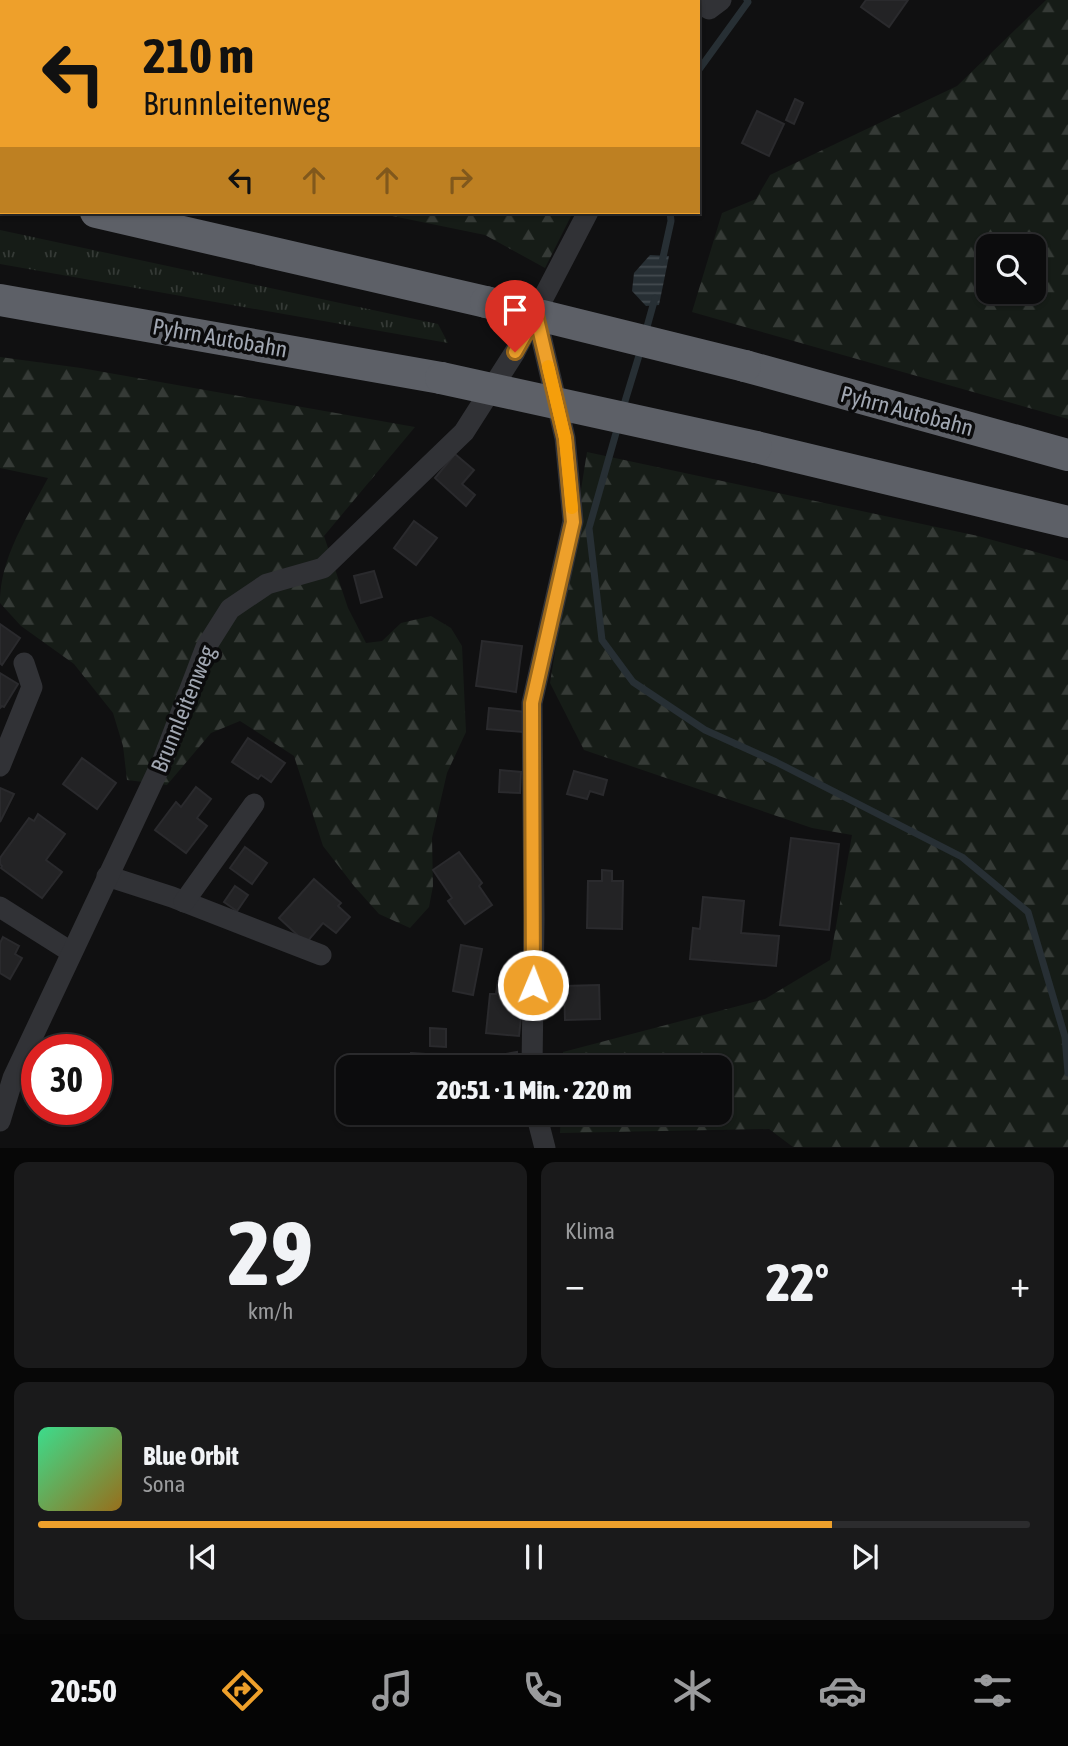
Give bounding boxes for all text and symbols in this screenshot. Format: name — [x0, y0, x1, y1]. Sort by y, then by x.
text: 210 m — [143, 27, 254, 83]
icon: left — [28, 28, 119, 119]
text: Brunnleitenweg — [143, 85, 330, 122]
icon: left — [222, 161, 260, 199]
icon: ahead — [295, 161, 333, 199]
icon: ahead — [368, 161, 406, 199]
icon: right — [441, 161, 479, 199]
map controls — [976, 234, 1046, 304]
button: search — [976, 234, 1046, 304]
pin — [485, 280, 545, 352]
icon: arrive — [496, 291, 534, 329]
street label: Pyhrn Autobahn — [151, 313, 289, 363]
street label: Pyhrn Autobahn — [838, 381, 976, 441]
street label: Brunnleitenweg — [146, 642, 220, 776]
position arrow — [496, 948, 570, 1022]
speed limit sign: 30 — [21, 1034, 112, 1125]
text: 20:51 · 1 Min. · 220 m — [437, 1075, 631, 1105]
text: 29 — [228, 1200, 313, 1304]
text: Klima — [565, 1218, 615, 1244]
text: 22° — [766, 1252, 829, 1312]
text: − — [565, 1262, 585, 1305]
text: + — [1010, 1262, 1030, 1305]
text: km/h — [248, 1298, 293, 1324]
text: Blue Orbit — [143, 1441, 239, 1471]
text: Sona — [143, 1471, 185, 1497]
icon: previous — [184, 1538, 222, 1576]
icon: pause — [515, 1538, 553, 1576]
icon: next — [846, 1538, 884, 1576]
icon: directions — [218, 1666, 267, 1715]
icon: music — [368, 1666, 417, 1715]
icon: phone — [518, 1666, 567, 1715]
icon: climate — [668, 1666, 717, 1715]
icon: car — [818, 1666, 867, 1715]
icon: filters — [968, 1666, 1017, 1715]
text: 20:50 — [51, 1672, 117, 1709]

